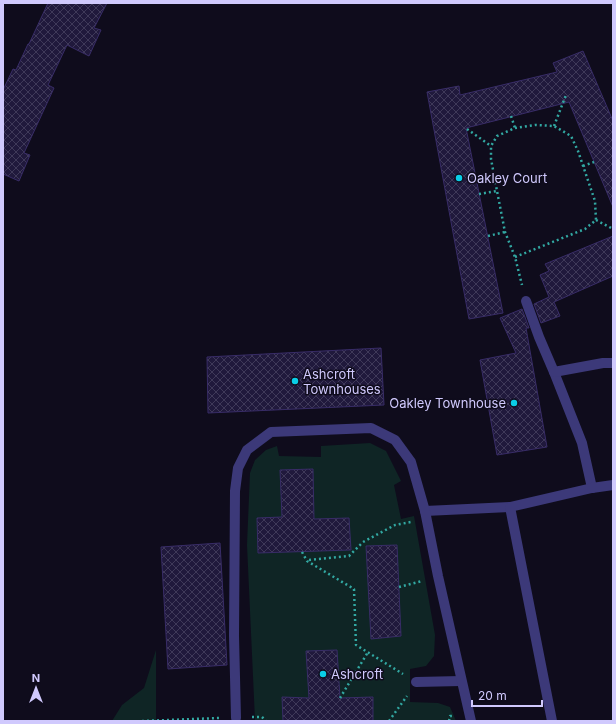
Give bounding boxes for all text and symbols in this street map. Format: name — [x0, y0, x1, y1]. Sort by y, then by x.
place label: Oakley Court — [467, 170, 547, 186]
marker: Oakley Court — [454, 173, 464, 183]
place label: Ashcroft Townhouses — [303, 366, 381, 397]
marker: Ashcroft Townhouses — [290, 376, 300, 386]
place label: Oakley Townhouse — [389, 395, 506, 411]
marker: Oakley Townhouse — [509, 398, 519, 408]
place label: Ashcroft — [331, 666, 383, 682]
north arrow — [16, 668, 56, 708]
marker: Ashcroft — [318, 669, 328, 679]
text: N — [32, 671, 40, 685]
scale bar — [472, 682, 542, 708]
text: 20 m — [478, 688, 507, 703]

